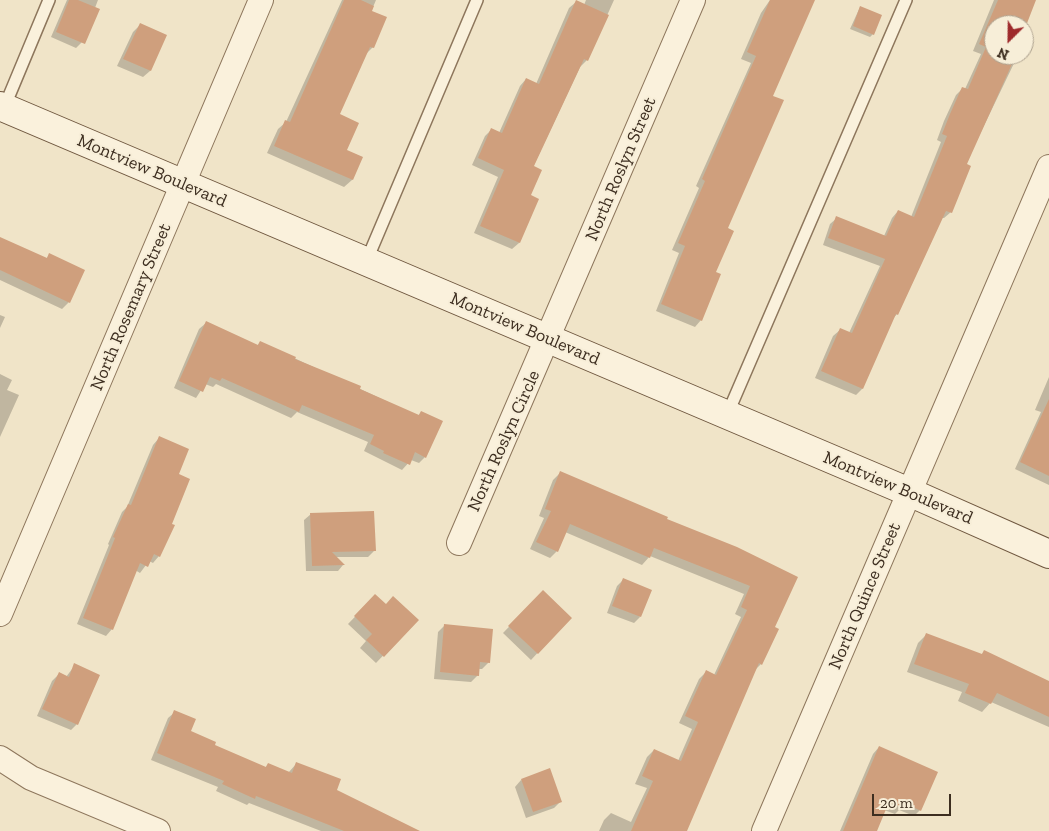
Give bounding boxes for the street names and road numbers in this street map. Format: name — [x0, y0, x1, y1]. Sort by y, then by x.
street label: North Roslyn Street — [581, 94, 661, 244]
street label: Montview Boulevard — [74, 130, 230, 212]
street label: North Rosemary Street — [86, 220, 176, 394]
street label: Montview Boulevard — [447, 288, 603, 370]
street label: North Roslyn Circle — [463, 367, 545, 515]
street label: Montview Boulevard — [820, 447, 976, 529]
street label: North Quince Street — [824, 519, 906, 673]

